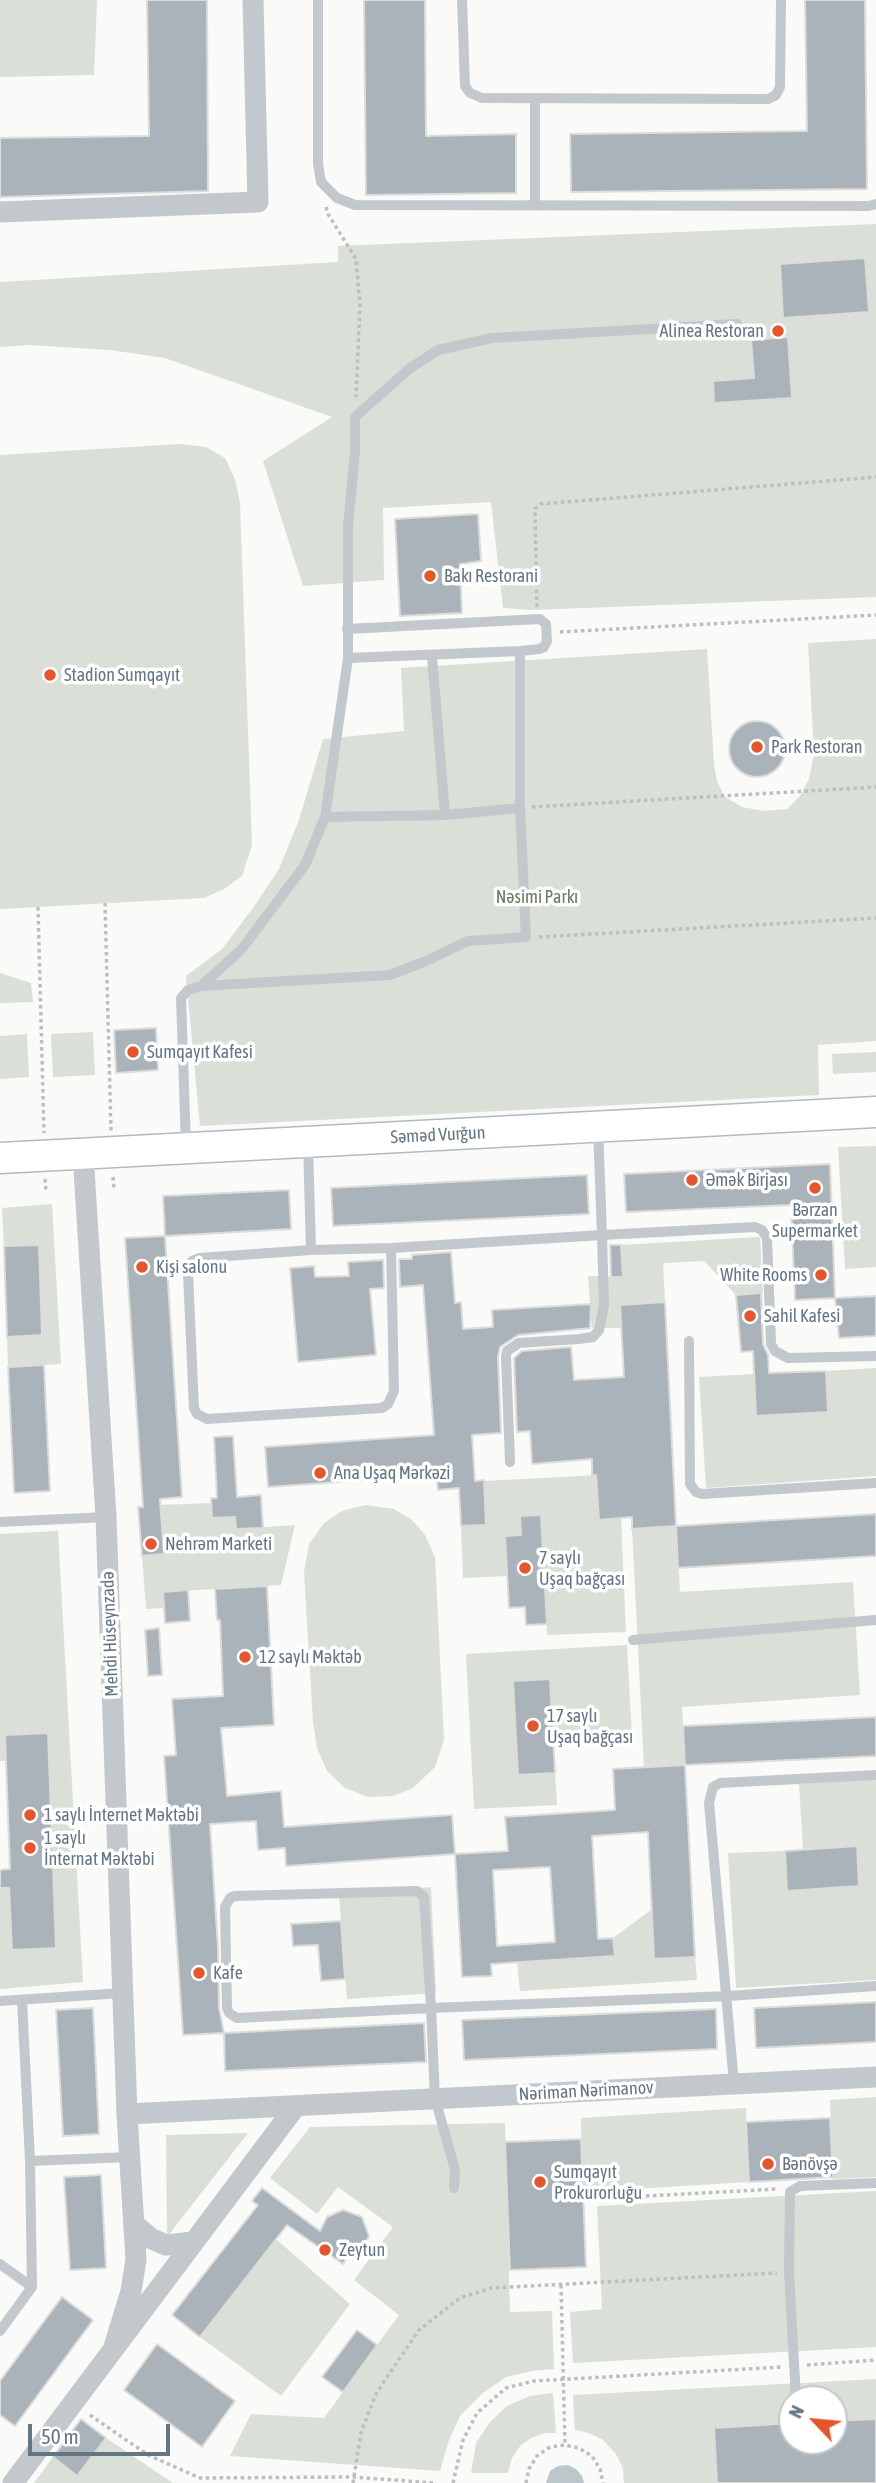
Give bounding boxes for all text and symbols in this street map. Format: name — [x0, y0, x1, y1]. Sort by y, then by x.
place label: Alinea Restoran — [659, 320, 764, 342]
marker: Alinea Restoran — [770, 323, 786, 339]
place label: Bakı Restorani — [444, 565, 538, 587]
marker: Bakı Restorani — [422, 568, 438, 584]
place label: Stadion Sumqayıt — [64, 664, 180, 686]
marker: Stadion Sumqayıt — [42, 667, 58, 683]
place label: Park Restoran — [771, 736, 863, 758]
marker: Park Restoran — [749, 739, 765, 755]
park label: Nəsimi Parkı — [496, 886, 578, 908]
place label: Sumqayıt Kafesi — [147, 1041, 253, 1063]
marker: Sumqayıt Kafesi — [125, 1044, 141, 1060]
street label: Səməd Vurğun — [390, 1122, 486, 1148]
place label: Əmək Birjası — [706, 1169, 788, 1191]
marker: Əmək Birjası — [684, 1172, 700, 1188]
marker: Bərzan Supermarket — [807, 1180, 823, 1196]
place label: Bərzan Supermarket — [772, 1199, 858, 1242]
place label: Kişi salonu — [156, 1256, 227, 1278]
marker: Kişi salonu — [134, 1259, 150, 1275]
place label: White Rooms — [720, 1264, 807, 1286]
marker: White Rooms — [813, 1267, 829, 1283]
place label: Sahil Kafesi — [764, 1305, 840, 1327]
marker: Sahil Kafesi — [742, 1308, 758, 1324]
place label: Ana Uşaq Mərkəzi — [334, 1462, 450, 1484]
marker: Ana Uşaq Mərkəzi — [312, 1465, 328, 1481]
place label: Nehrəm Marketi — [165, 1533, 272, 1555]
marker: Nehrəm Marketi — [143, 1536, 159, 1552]
place label: 7 saylı Uşaq bağçası — [539, 1547, 625, 1590]
marker: 7 saylı Uşaq bağçası — [517, 1560, 533, 1576]
street label: Mehdi Hüseynzadə — [97, 1571, 123, 1697]
place label: 12 saylı Məktəb — [259, 1646, 362, 1668]
marker: 12 saylı Məktəb — [237, 1649, 253, 1665]
place label: 17 saylı Uşaq bağçası — [547, 1705, 633, 1748]
marker: 17 saylı Uşaq bağçası — [525, 1718, 541, 1734]
place label: 1 saylı İnternet Məktəbi — [44, 1804, 199, 1826]
marker: 1 saylı İnternet Məktəbi — [22, 1807, 38, 1823]
place label: 1 saylı İnternat Məktəbi — [44, 1827, 155, 1870]
marker: 1 saylı İnternat Məktəbi — [22, 1840, 38, 1856]
place label: Kafe — [213, 1962, 243, 1984]
marker: Kafe — [191, 1965, 207, 1981]
street label: Nəriman Nərimanov — [518, 2077, 654, 2105]
place label: Bənövşə — [782, 2153, 838, 2175]
marker: Bənövşə — [760, 2156, 776, 2172]
place label: Sumqayıt Prokurorluğu — [554, 2161, 642, 2204]
marker: Sumqayıt Prokurorluğu — [532, 2174, 548, 2190]
place label: Zeytun — [339, 2239, 385, 2261]
marker: Zeytun — [317, 2242, 333, 2258]
north arrow — [778, 2385, 848, 2455]
text: N — [784, 2402, 808, 2422]
scale bar — [32, 2410, 173, 2454]
text: 50 m — [41, 2424, 79, 2448]

